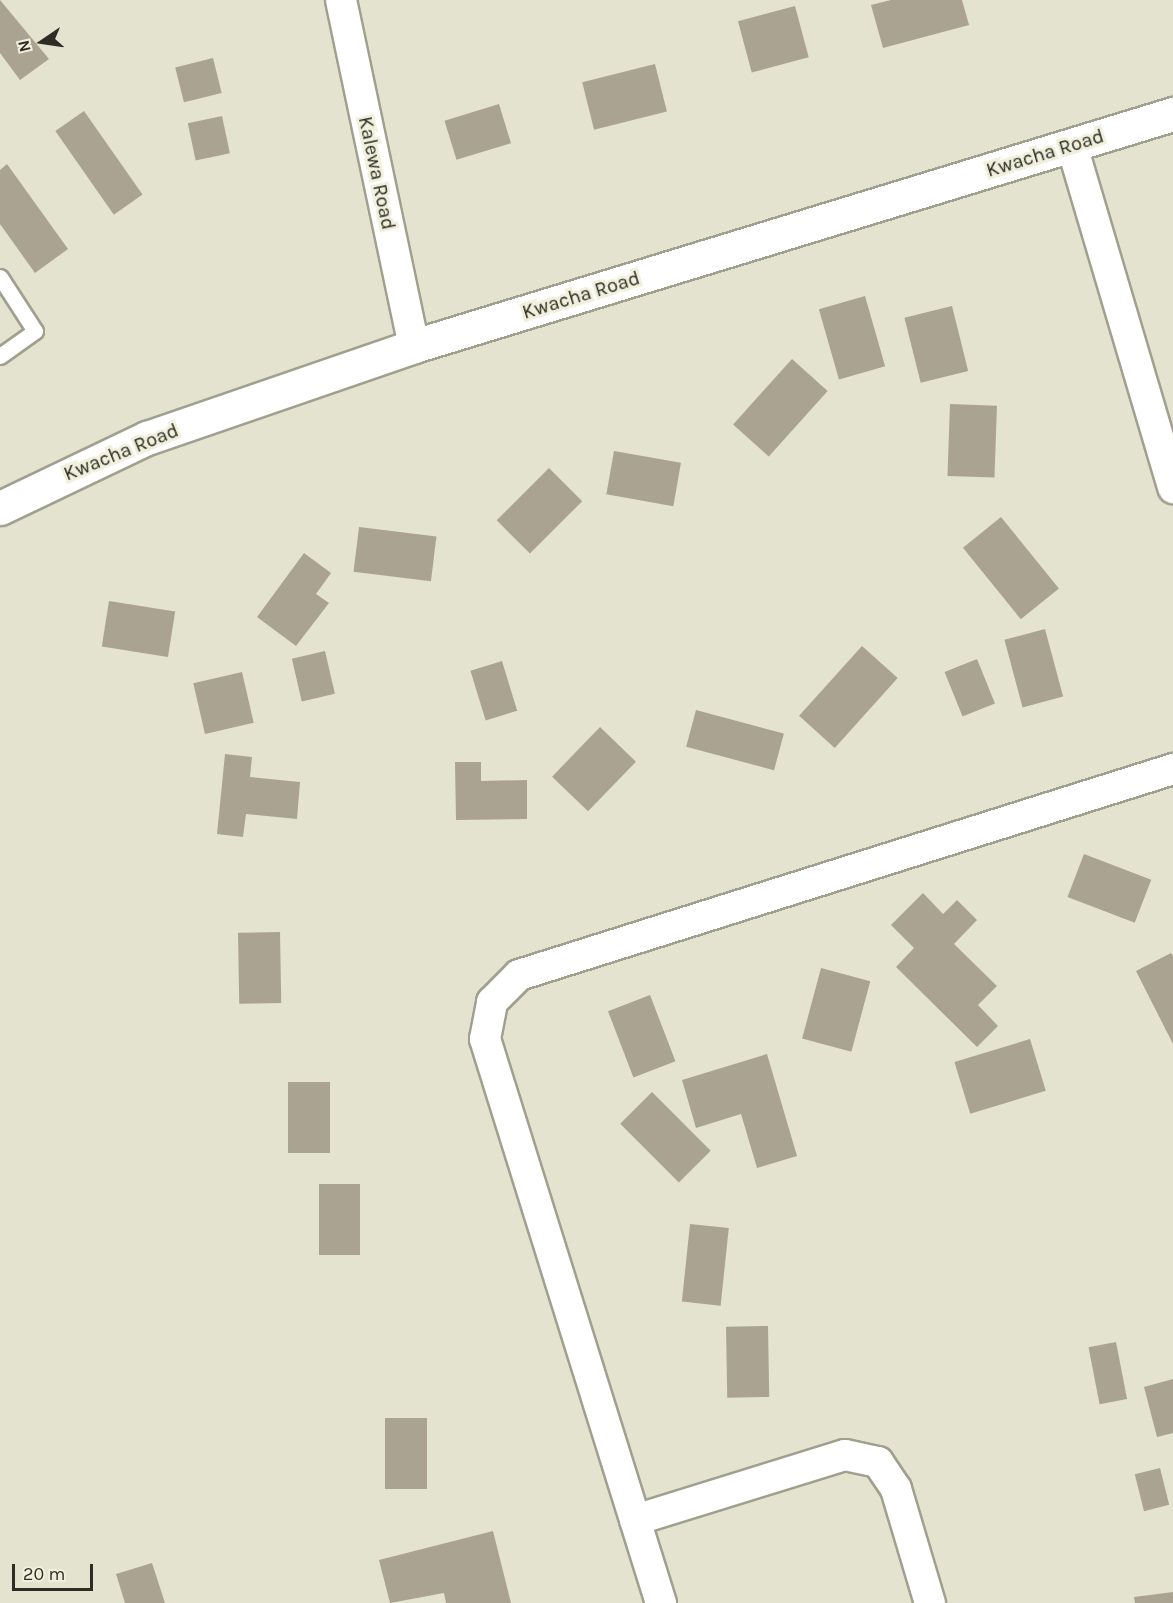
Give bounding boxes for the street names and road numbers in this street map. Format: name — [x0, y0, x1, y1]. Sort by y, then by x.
street label: Kalewa Road — [353, 114, 401, 232]
street label: Kwacha Road — [983, 124, 1107, 182]
street label: Kwacha Road — [519, 266, 643, 324]
street label: Kwacha Road — [60, 418, 182, 486]

